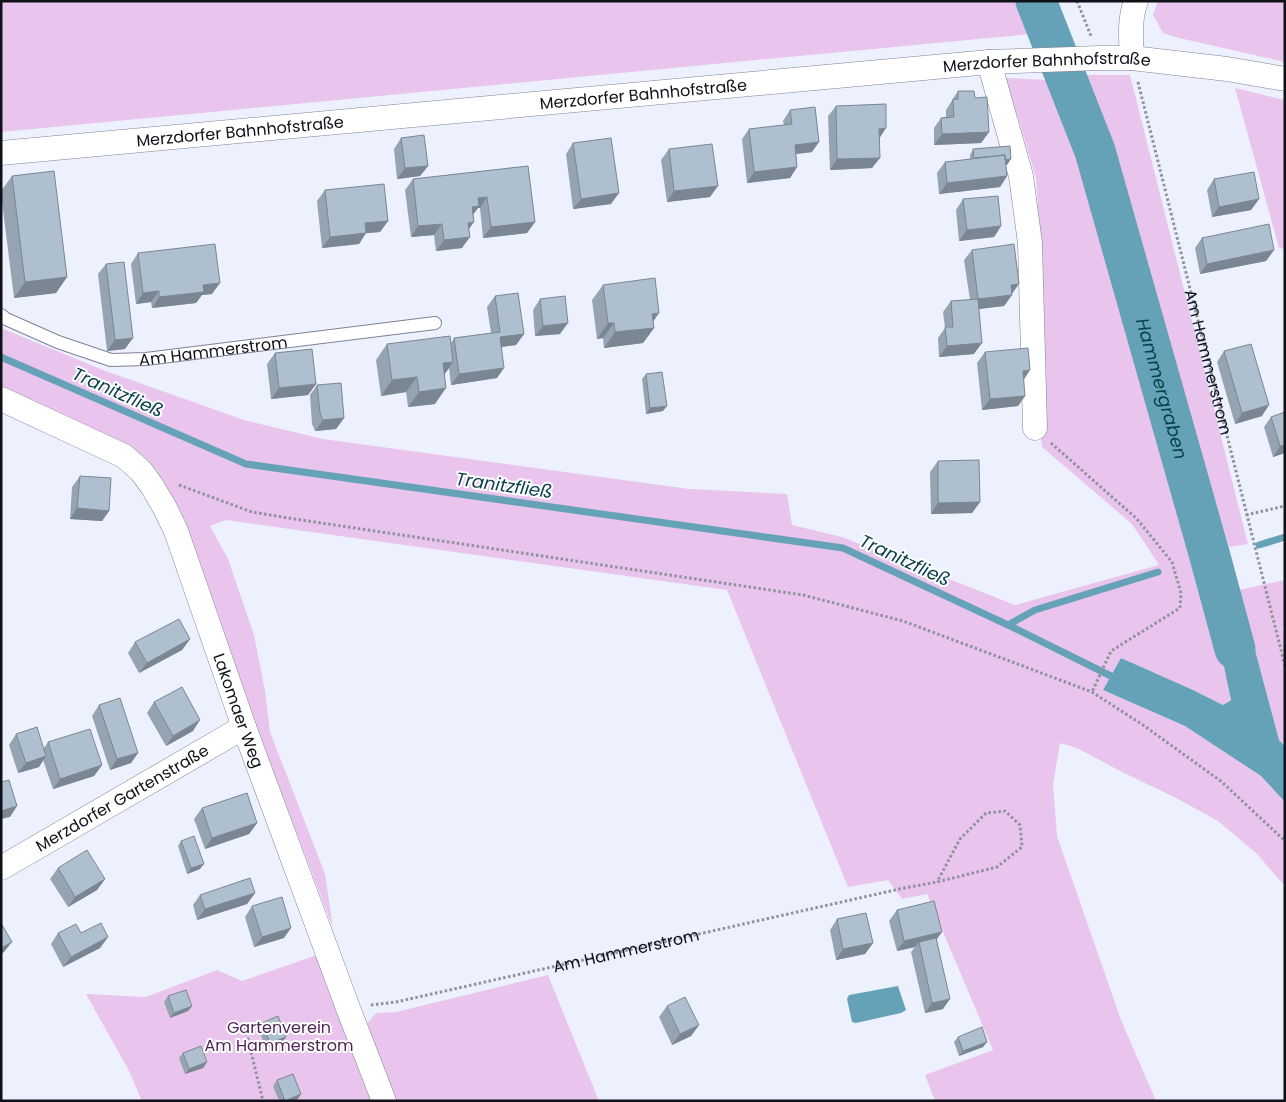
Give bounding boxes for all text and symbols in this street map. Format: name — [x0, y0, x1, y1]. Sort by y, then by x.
street label: Merzdorfer Bahnhofstraße — [942, 46, 1152, 78]
street label: Merzdorfer Bahnhofstraße — [539, 73, 748, 115]
street label: Merzdorfer Bahnhofstraße — [135, 110, 345, 152]
street label: Am Hammerstrom — [1179, 287, 1238, 437]
water label: Hammergraben — [1130, 315, 1194, 462]
street label: Am Hammerstrom — [139, 330, 289, 371]
water label: Tranitzfließ — [69, 361, 167, 423]
water label: Tranitzfließ — [454, 466, 554, 504]
water label: Tranitzfließ — [856, 528, 954, 592]
street label: Lakomaer Weg — [208, 650, 270, 771]
street label: Merzdorfer Gartenstraße — [31, 738, 213, 857]
street label: Am Hammerstrom — [551, 923, 701, 978]
park label: Gartenverein Am Hammerstrom — [204, 1016, 354, 1057]

